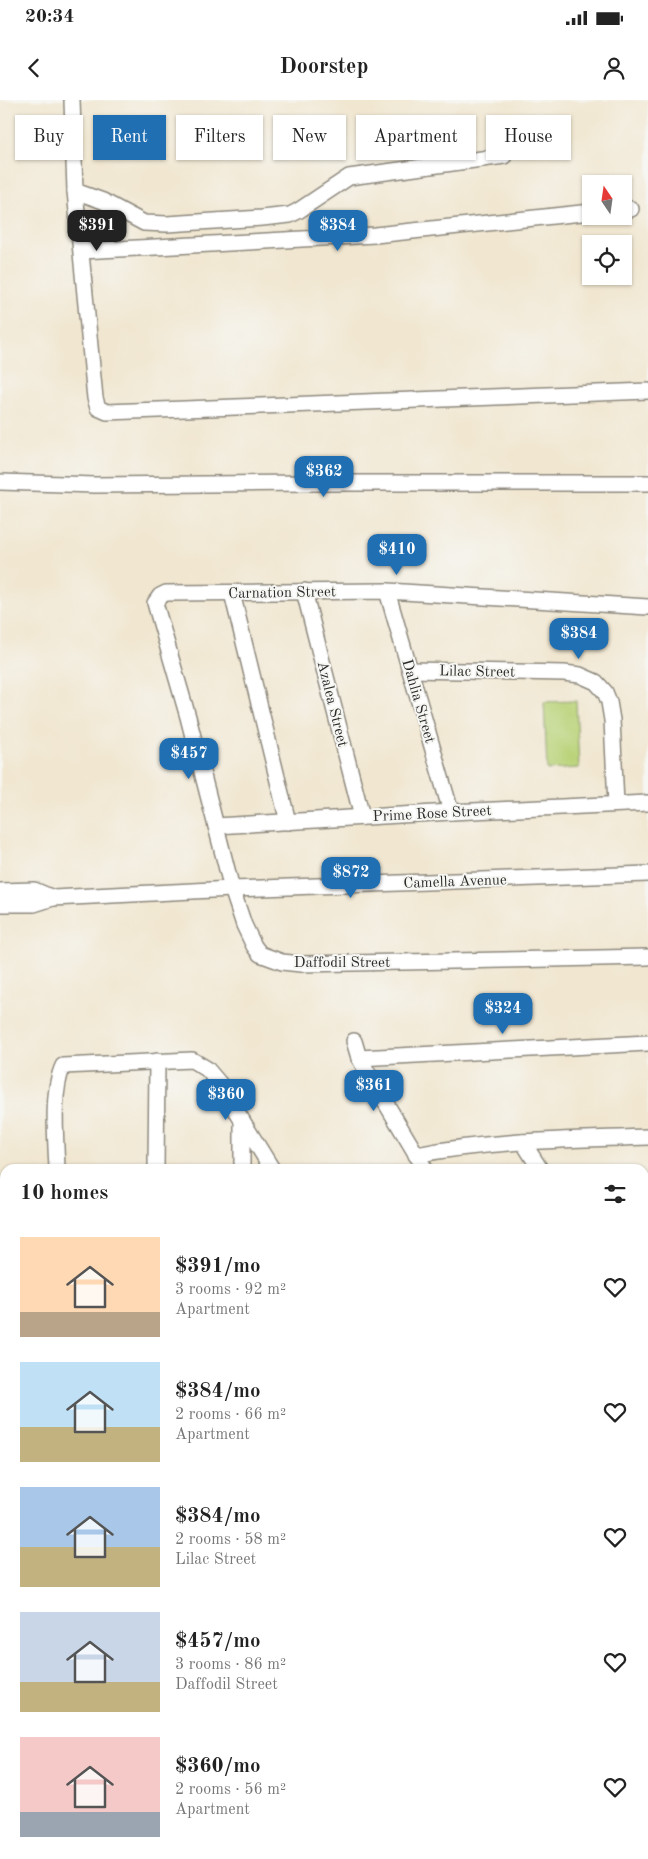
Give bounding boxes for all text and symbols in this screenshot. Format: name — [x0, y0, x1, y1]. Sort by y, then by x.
text: 20:34 — [25, 8, 74, 27]
icon: back — [20, 54, 48, 82]
icon: person — [600, 54, 628, 82]
text: Doorstep — [280, 56, 368, 78]
chip: Buy — [15, 115, 83, 160]
chip: Rent — [93, 115, 166, 160]
chip: Filters — [176, 115, 263, 160]
chip: New — [273, 115, 346, 160]
chip: Apartment — [356, 115, 476, 160]
chip: House — [486, 115, 571, 160]
north arrow — [582, 175, 632, 225]
map controls — [582, 175, 632, 285]
pin: $391 — [67, 210, 127, 252]
pin: $384 — [308, 210, 368, 252]
text: $391 — [78, 218, 116, 234]
text: $384 — [319, 218, 357, 234]
button: locate — [582, 235, 632, 285]
pin: $362 — [294, 456, 354, 498]
text: $362 — [305, 464, 343, 480]
pin: $410 — [367, 534, 427, 576]
text: $410 — [378, 542, 416, 558]
street label: Carnation Street — [228, 585, 336, 602]
pin: $384 — [549, 618, 609, 660]
text: $384 — [560, 626, 598, 642]
street label: Dahlia Street — [398, 658, 437, 745]
street label: Azalea Street — [314, 660, 349, 749]
street label: Lilac Street — [439, 664, 515, 681]
pin: $457 — [159, 738, 219, 780]
text: $457 — [170, 746, 208, 762]
street label: Prime Rose Street — [372, 804, 492, 825]
pin: $872 — [321, 856, 381, 899]
text: $872 — [332, 865, 370, 881]
street label: Camella Avenue — [403, 873, 507, 892]
street label: Daffodil Street — [294, 956, 390, 971]
pin: $324 — [473, 992, 533, 1035]
text: $324 — [484, 1001, 522, 1017]
pin: $361 — [344, 1070, 404, 1112]
pin: $360 — [196, 1078, 256, 1121]
text: $361 — [355, 1078, 393, 1094]
text: $360 — [207, 1087, 245, 1103]
icon: filters — [601, 1180, 629, 1208]
text: 10 homes — [20, 1183, 108, 1204]
text: $391/mo — [175, 1256, 261, 1277]
icon: home — [60, 1257, 120, 1317]
icon: heart — [601, 1273, 629, 1301]
text: 3 rooms · 92 m² — [175, 1282, 286, 1298]
text: Apartment — [175, 1302, 250, 1318]
text: $384/mo — [175, 1381, 261, 1402]
icon: home — [60, 1382, 120, 1442]
icon: heart — [601, 1398, 629, 1426]
text: 2 rooms · 66 m² — [175, 1407, 286, 1423]
text: Apartment — [175, 1427, 250, 1443]
text: $384/mo — [175, 1506, 261, 1527]
icon: home — [60, 1507, 120, 1567]
icon: heart — [601, 1523, 629, 1551]
text: 2 rooms · 58 m² — [175, 1532, 286, 1548]
text: Lilac Street — [175, 1552, 256, 1568]
text: $457/mo — [175, 1631, 261, 1652]
icon: home — [60, 1632, 120, 1692]
icon: heart — [601, 1648, 629, 1676]
text: 3 rooms · 86 m² — [175, 1657, 286, 1673]
text: Daffodil Street — [175, 1677, 278, 1693]
text: $360/mo — [175, 1756, 261, 1777]
icon: home — [60, 1757, 120, 1817]
icon: heart — [601, 1773, 629, 1801]
text: 2 rooms · 56 m² — [175, 1782, 286, 1798]
text: Apartment — [175, 1802, 250, 1818]

